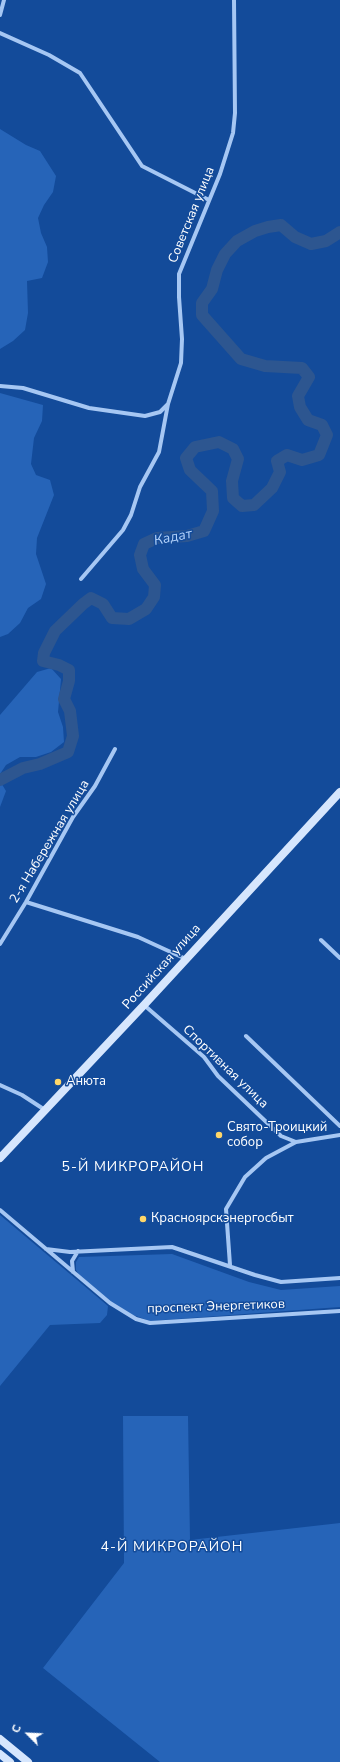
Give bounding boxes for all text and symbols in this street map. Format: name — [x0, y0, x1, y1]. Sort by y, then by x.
street label: Советская улица — [166, 165, 218, 265]
water label: Кадат — [152, 526, 194, 550]
street label: 2-я Набережная улица — [7, 777, 93, 907]
street label: Российская улица — [120, 921, 204, 1013]
street label: Спортивная улица — [179, 1022, 271, 1112]
place label: Анюта — [66, 1074, 106, 1090]
marker: Анюта — [53, 1077, 63, 1087]
place label: Свято-Троицкий собор — [227, 1120, 327, 1151]
marker: Свято-Троицкий собор — [214, 1130, 224, 1140]
district label: 5-Й МИКРОРАЙОН — [62, 1160, 204, 1176]
place label: Красноярскэнергосбыт — [151, 1211, 293, 1227]
marker: Красноярскэнергосбыт — [138, 1214, 148, 1224]
street label: проспект Энергетиков — [147, 1297, 285, 1317]
district label: 4-Й МИКРОРАЙОН — [101, 1540, 243, 1556]
north arrow — [8, 1714, 48, 1754]
text: С — [8, 1722, 25, 1735]

